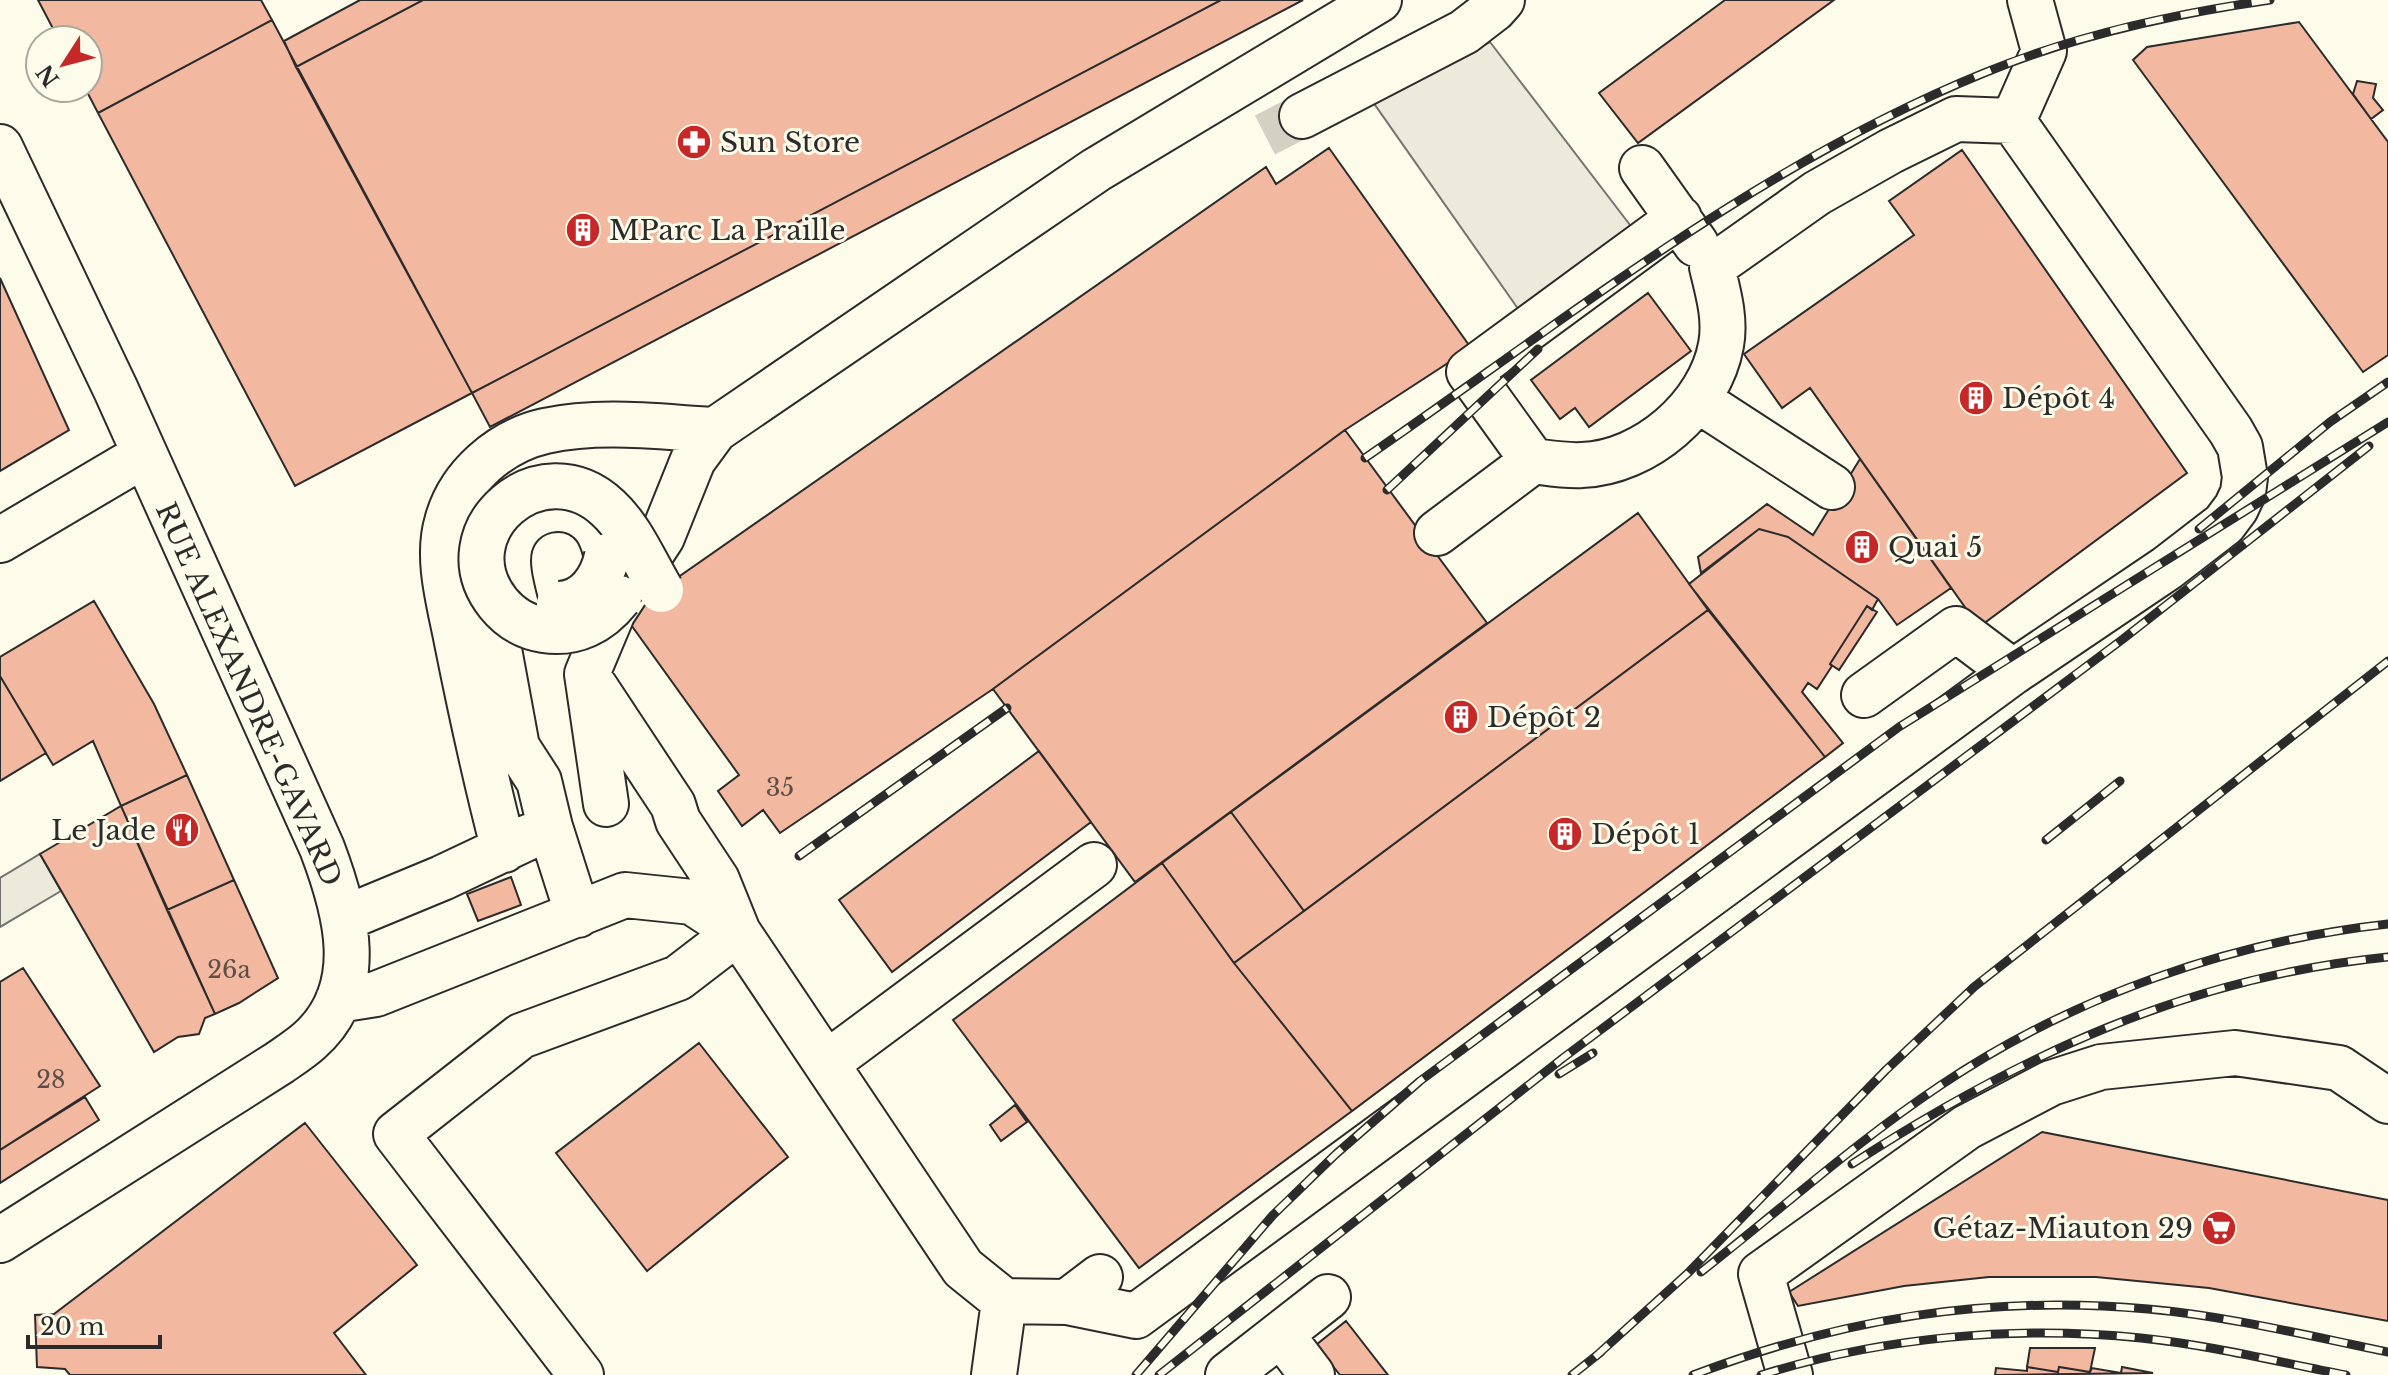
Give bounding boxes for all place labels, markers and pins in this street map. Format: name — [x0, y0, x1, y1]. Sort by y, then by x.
pharmacy icon: Sun Store — [675, 123, 713, 161]
place label: Sun Store — [720, 125, 860, 160]
building icon: MParc La Praille — [564, 211, 602, 249]
place label: MParc La Praille — [609, 213, 846, 248]
building icon: Dépôt 4 — [1957, 379, 1995, 417]
place label: Dépôt 4 — [2002, 381, 2115, 416]
building icon: Quai 5 — [1843, 528, 1881, 566]
place label: Quai 5 — [1888, 530, 1982, 565]
building icon: Dépôt 2 — [1442, 698, 1480, 736]
place label: Dépôt 2 — [1487, 700, 1601, 735]
restaurant icon: Le Jade — [163, 811, 201, 849]
place label: Le Jade — [51, 813, 156, 848]
building icon: Dépôt 1 — [1546, 815, 1584, 853]
place label: Dépôt 1 — [1591, 817, 1700, 852]
supermarket icon: Gétaz-Miauton 29 — [2200, 1209, 2238, 1247]
place label: Gétaz-Miauton 29 — [1932, 1211, 2193, 1246]

